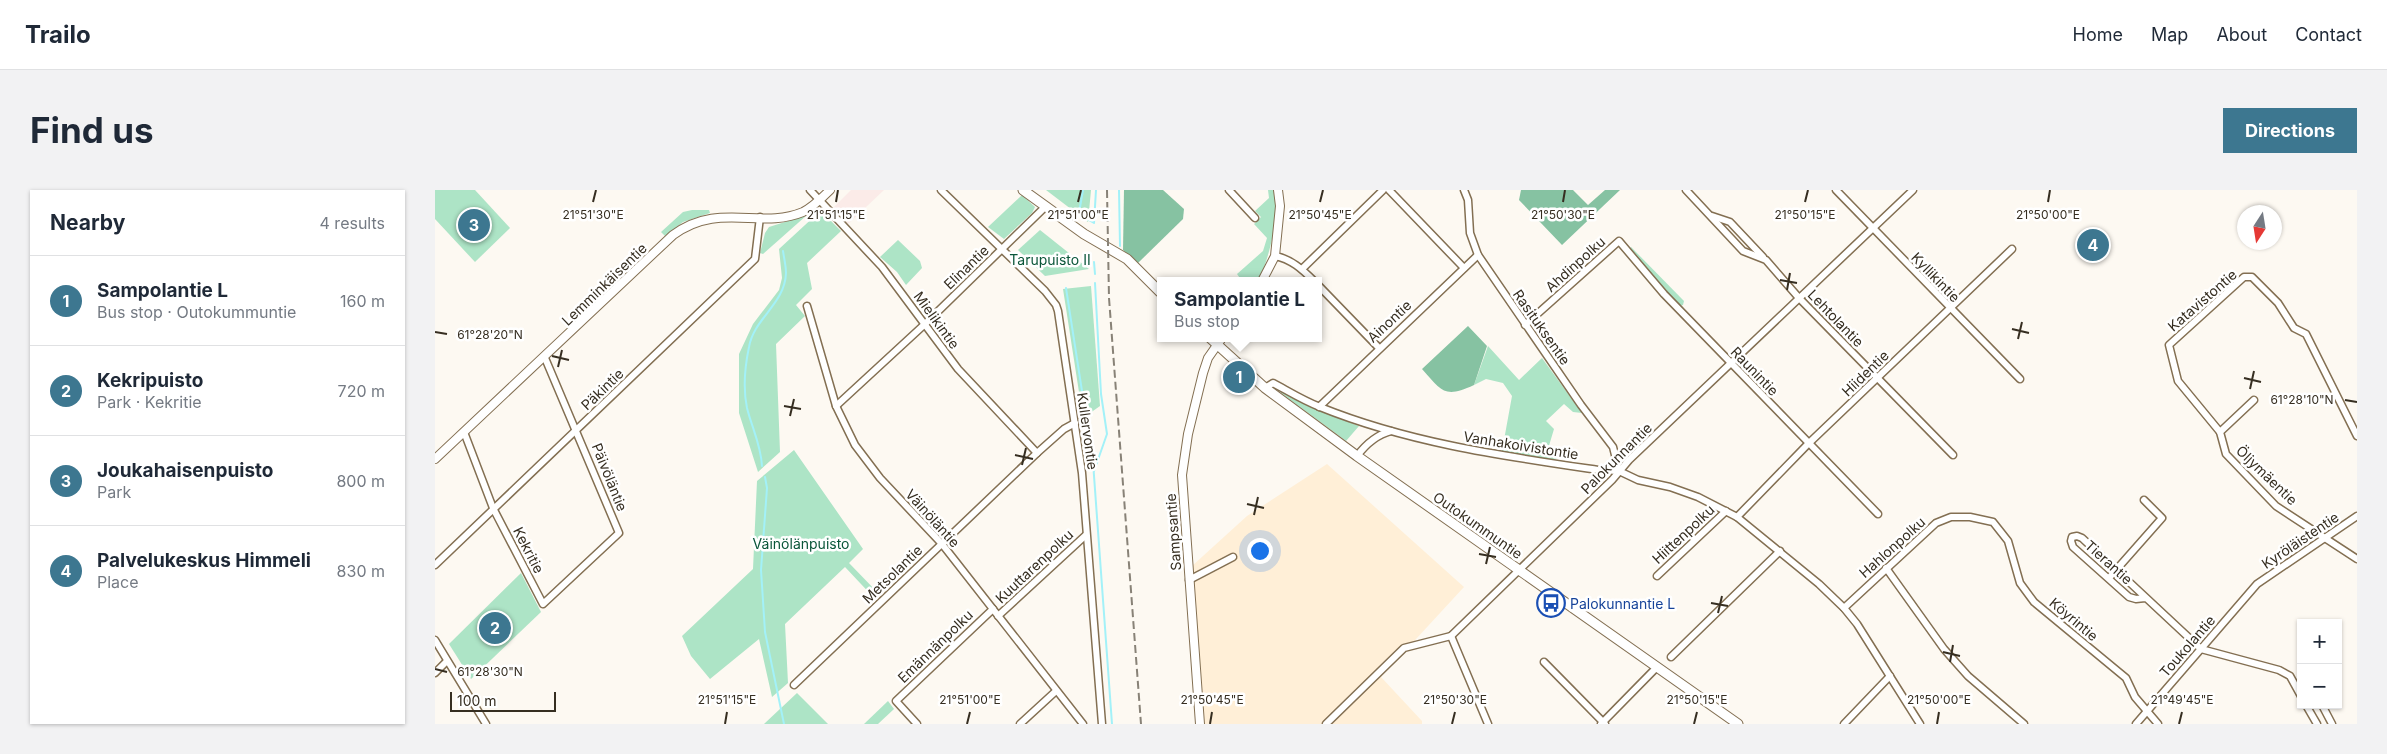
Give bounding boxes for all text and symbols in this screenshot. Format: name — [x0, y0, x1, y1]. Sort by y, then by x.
text: Trailo — [25, 20, 91, 49]
text: Home — [2073, 24, 2123, 45]
text: Map — [2151, 24, 2188, 45]
text: About — [2216, 24, 2267, 45]
text: Contact — [2295, 24, 2362, 45]
button: Directions — [2223, 108, 2357, 153]
text: Find us — [30, 109, 154, 151]
north arrow — [2237, 205, 2282, 250]
pin: 3 — [458, 206, 490, 244]
text: 21°51'30"E — [562, 207, 624, 222]
text: 21°51'15"E — [807, 207, 865, 222]
text: 21°51'00"E — [1047, 207, 1109, 222]
text: 21°50'45"E — [1288, 207, 1352, 222]
text: 21°50'30"E — [1531, 207, 1595, 222]
text: 21°50'15"E — [1774, 207, 1836, 222]
text: 21°50'00"E — [2016, 207, 2080, 222]
text: Nearby — [50, 210, 125, 235]
text: 4 results — [320, 213, 385, 233]
pin: 4 — [2077, 226, 2109, 264]
street label: Ahdinpolku — [1542, 233, 1608, 295]
street label: Lemminkäisentie — [558, 239, 650, 329]
street label: Elinantie — [940, 242, 992, 292]
street label: Kyllikintie — [1908, 249, 1964, 305]
park label: Tarupuisto II — [1009, 251, 1091, 268]
street label: Katavistontie — [2164, 266, 2240, 334]
popup — [1157, 277, 1322, 342]
text: Sampolantie L — [97, 279, 228, 302]
street label: Rasituksentie — [1510, 286, 1574, 368]
street label: Lehtolantie — [1805, 286, 1867, 350]
street label: Mielikintie — [911, 288, 963, 352]
text: Sampolantie L — [1174, 288, 1305, 311]
text: 1 — [63, 291, 69, 311]
text: 160 m — [340, 291, 385, 311]
street label: Ainontie — [1363, 296, 1415, 346]
text: Bus stop · Outokummuntie — [97, 302, 296, 322]
text: Bus stop — [1174, 311, 1240, 331]
text: 61°28'20"N — [457, 327, 523, 342]
street label: Raunintie — [1728, 343, 1782, 399]
street label: Hiidentie — [1838, 347, 1892, 399]
pin: 1 — [1223, 358, 1255, 396]
street label: Päkintie — [577, 365, 627, 413]
text: Kekripuisto — [97, 369, 203, 392]
text: 2 — [61, 381, 71, 401]
text: 720 m — [338, 381, 385, 401]
street label: Kullervontie — [1074, 391, 1102, 471]
text: Park · Kekritie — [97, 392, 202, 412]
text: 61°28'10"N — [2270, 392, 2334, 407]
street label: Palokunnantie — [1577, 419, 1655, 497]
street label: Vanhakoivistontie — [1462, 428, 1580, 462]
street label: Päivöläntie — [589, 441, 631, 513]
street label: Öljymäentie — [2233, 442, 2301, 508]
text: Joukahaisenpuisto — [97, 459, 273, 482]
text: 3 — [61, 471, 71, 491]
text: 800 m — [336, 471, 385, 491]
text: Park — [97, 482, 131, 502]
street label: Väinöläntie — [902, 485, 964, 551]
street label: Outokummuntie — [1430, 488, 1526, 562]
street label: Sampsantie — [1162, 493, 1184, 571]
street label: Hiittenpolku — [1648, 501, 1718, 567]
street label: Kyröläistentie — [2258, 508, 2342, 572]
street label: Hahlonpolku — [1856, 513, 1928, 581]
street label: Kekritie — [510, 524, 548, 576]
street label: Kuuttarenpolku — [992, 526, 1076, 606]
park label: Väinölänpuisto — [752, 535, 850, 552]
street label: Tierantie — [2082, 536, 2136, 588]
your location — [1247, 538, 1273, 564]
street label: Metsolantie — [859, 541, 925, 607]
text: Palvelukeskus Himmeli — [97, 549, 311, 572]
text: 4 — [61, 561, 71, 581]
text: 830 m — [337, 561, 385, 581]
text: Place — [97, 572, 139, 592]
bus stop icon: Palokunnantie L — [1536, 588, 1566, 618]
street label: Köyrintie — [2046, 594, 2102, 644]
place label: Palokunnantie L — [1570, 595, 1675, 612]
street label: Emännänpolku — [894, 606, 976, 686]
pin: 2 — [479, 609, 511, 647]
street label: Toukolantie — [2156, 612, 2218, 680]
map controls — [2297, 619, 2342, 709]
button: + — [2297, 619, 2342, 664]
text: 61°28'30"N — [457, 664, 523, 679]
button: − — [2297, 664, 2342, 709]
scale bar — [450, 689, 556, 712]
text: 100 m — [457, 692, 497, 709]
text: 21°51'15"E — [698, 692, 756, 707]
text: 21°51'00"E — [939, 692, 1001, 707]
text: 21°50'45"E — [1180, 692, 1244, 707]
text: 21°50'30"E — [1423, 692, 1487, 707]
text: 21°50'15"E — [1666, 692, 1728, 707]
text: 21°50'00"E — [1907, 692, 1971, 707]
text: 21°49'45"E — [2150, 692, 2214, 707]

